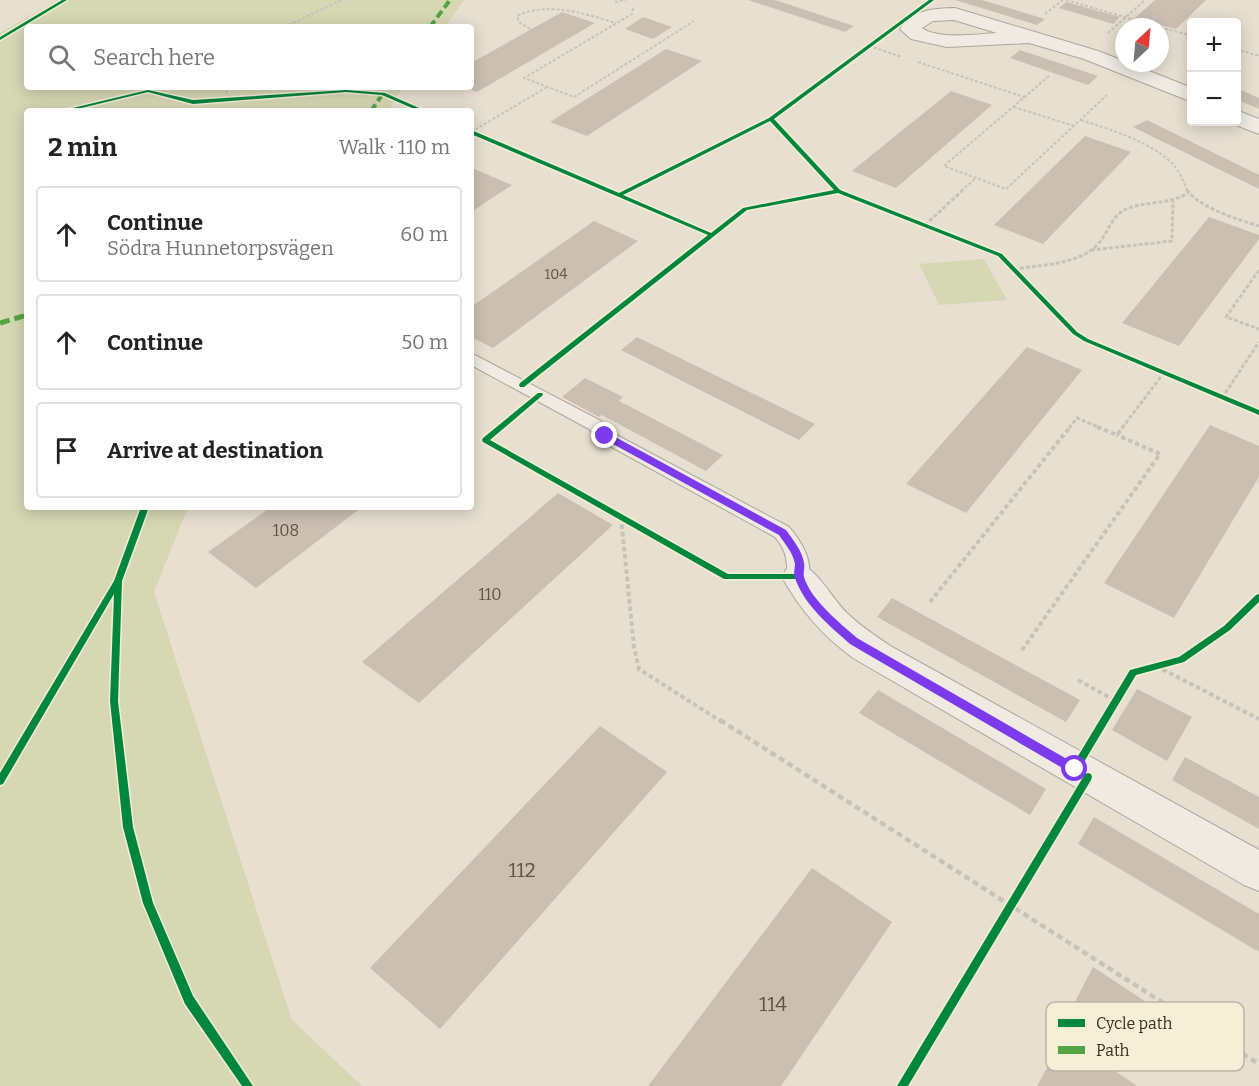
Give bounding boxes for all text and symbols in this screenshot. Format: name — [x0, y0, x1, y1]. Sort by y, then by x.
north arrow — [1115, 18, 1169, 72]
map controls — [1187, 18, 1241, 126]
button: + — [1187, 18, 1241, 72]
search box — [24, 24, 474, 90]
icon: search — [45, 41, 78, 74]
text: Search here — [93, 44, 215, 71]
button: − — [1187, 72, 1241, 126]
text: 2 min — [48, 132, 117, 163]
text: Walk · 110 m — [339, 135, 450, 159]
text: Continue — [107, 209, 203, 236]
icon: ahead — [50, 218, 83, 251]
text: 60 m — [400, 222, 448, 246]
text: Södra Hunnetorpsvägen — [107, 236, 334, 260]
house number: 104 — [545, 266, 567, 283]
icon: ahead — [50, 326, 83, 359]
text: Continue — [107, 329, 203, 356]
text: 50 m — [401, 330, 448, 354]
route end — [591, 422, 617, 448]
icon: arrive — [50, 434, 83, 467]
text: Arrive at destination — [107, 437, 323, 464]
house number: 108 — [273, 521, 299, 540]
house number: 110 — [478, 585, 502, 604]
route start — [1061, 755, 1087, 781]
house number: 112 — [508, 858, 536, 882]
house number: 114 — [759, 992, 787, 1016]
legend — [1046, 1002, 1244, 1071]
text: Cycle path — [1096, 1014, 1172, 1033]
text: Path — [1096, 1041, 1130, 1060]

